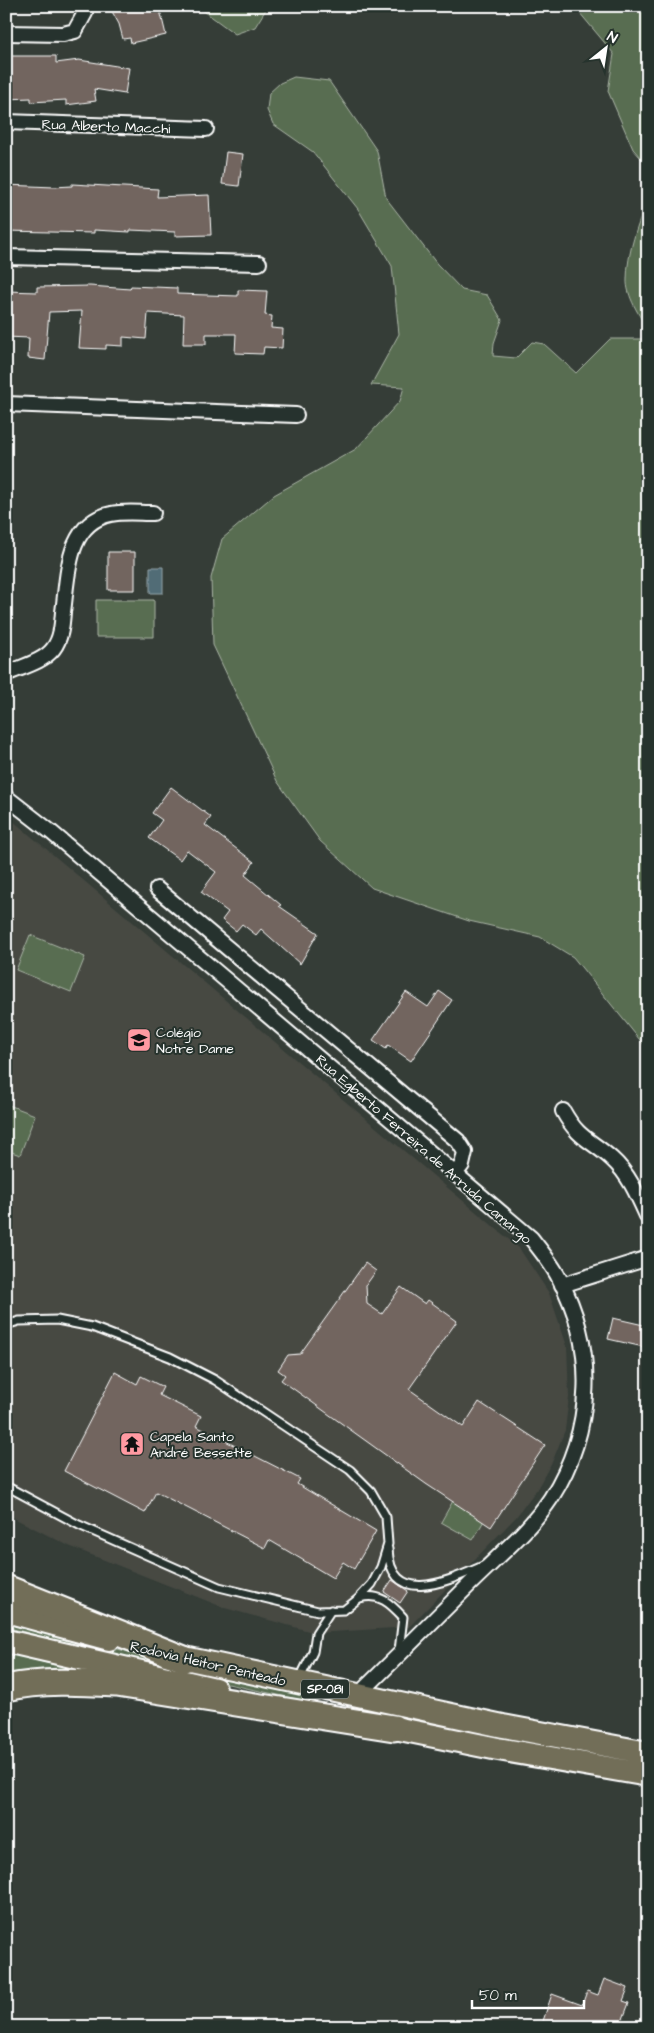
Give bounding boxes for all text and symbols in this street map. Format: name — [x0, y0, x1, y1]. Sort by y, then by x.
north arrow — [582, 22, 632, 72]
text: N — [603, 27, 621, 49]
street label: Rua Alberto Macchi — [41, 115, 171, 139]
place label: Colégio Notre Dame — [156, 1023, 234, 1059]
school or university icon: Colégio Notre Dame — [126, 1027, 152, 1053]
street label: Rua Egberto Ferreira de Arruda Camargo — [311, 1050, 536, 1249]
place label: Capela Santo André Bessette — [150, 1427, 253, 1463]
temple icon: Capela Santo André Bessette — [119, 1431, 145, 1457]
street label: Rodovia Heitor Penteado — [128, 1636, 288, 1692]
road number: SP-081 — [301, 1680, 349, 1698]
scale bar — [472, 1978, 584, 2010]
text: 50 m — [479, 1985, 517, 2006]

